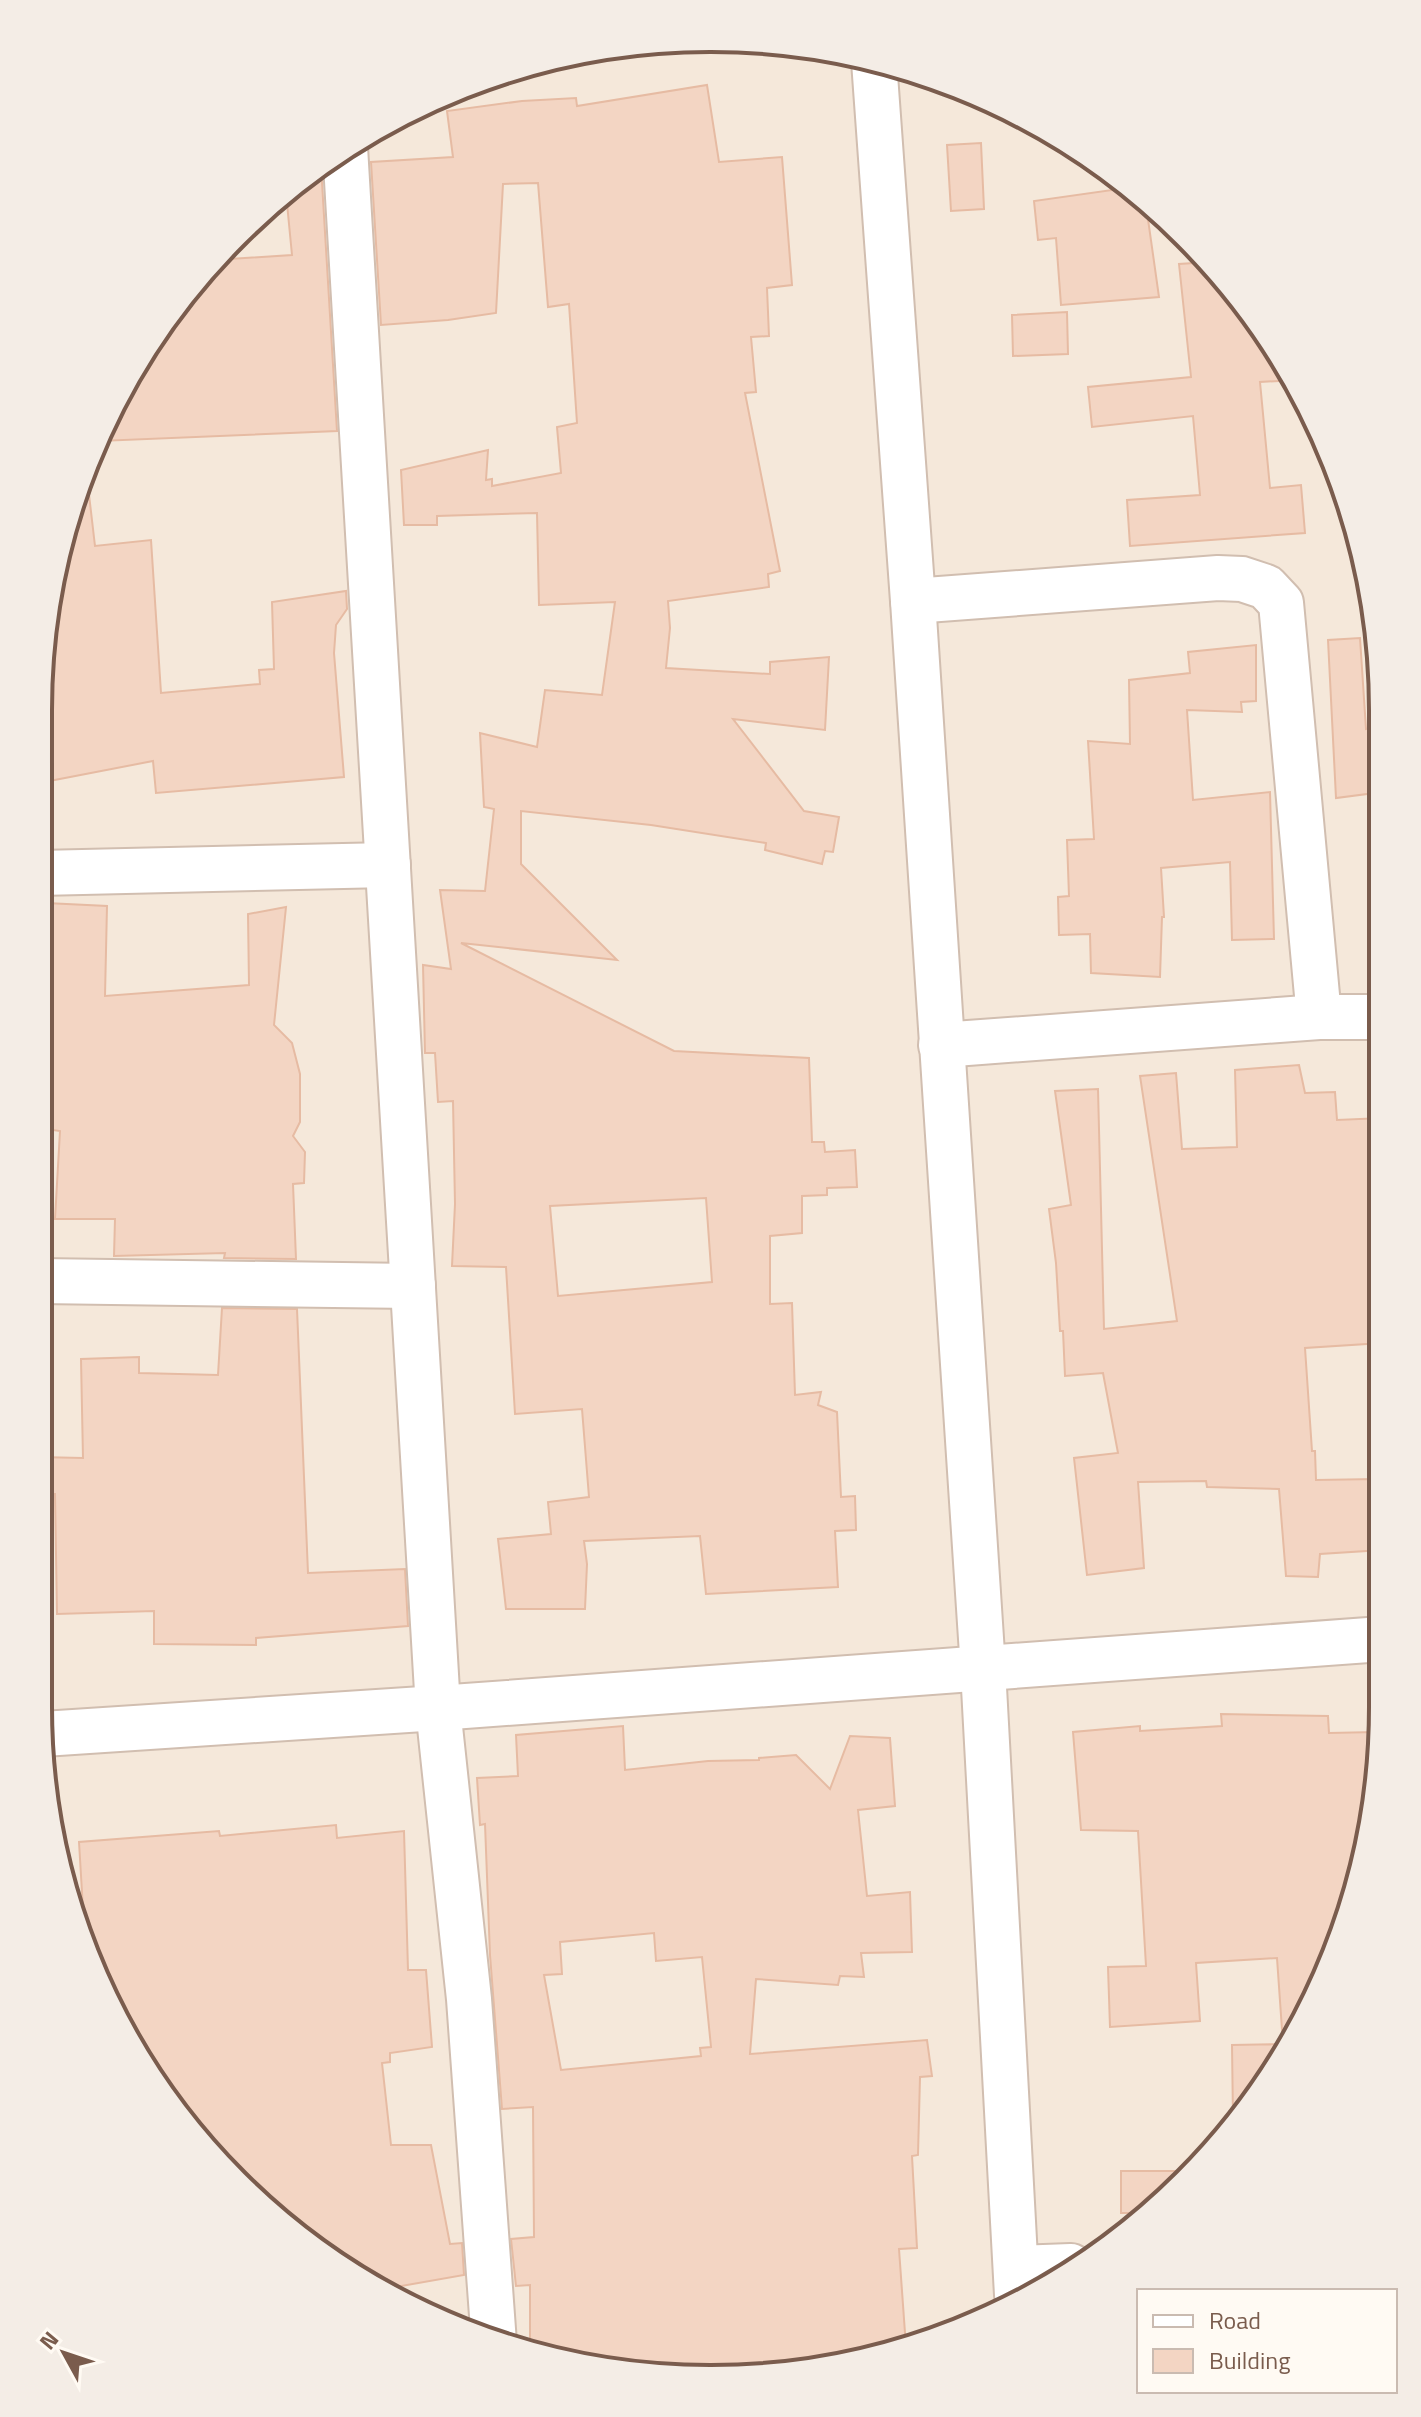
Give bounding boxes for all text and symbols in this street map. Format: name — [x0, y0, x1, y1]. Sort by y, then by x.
legend — [1137, 2289, 1397, 2393]
text: Road — [1209, 2302, 1261, 2338]
north arrow — [24, 2313, 104, 2393]
text: N — [31, 2323, 67, 2357]
text: Building — [1209, 2342, 1291, 2378]

